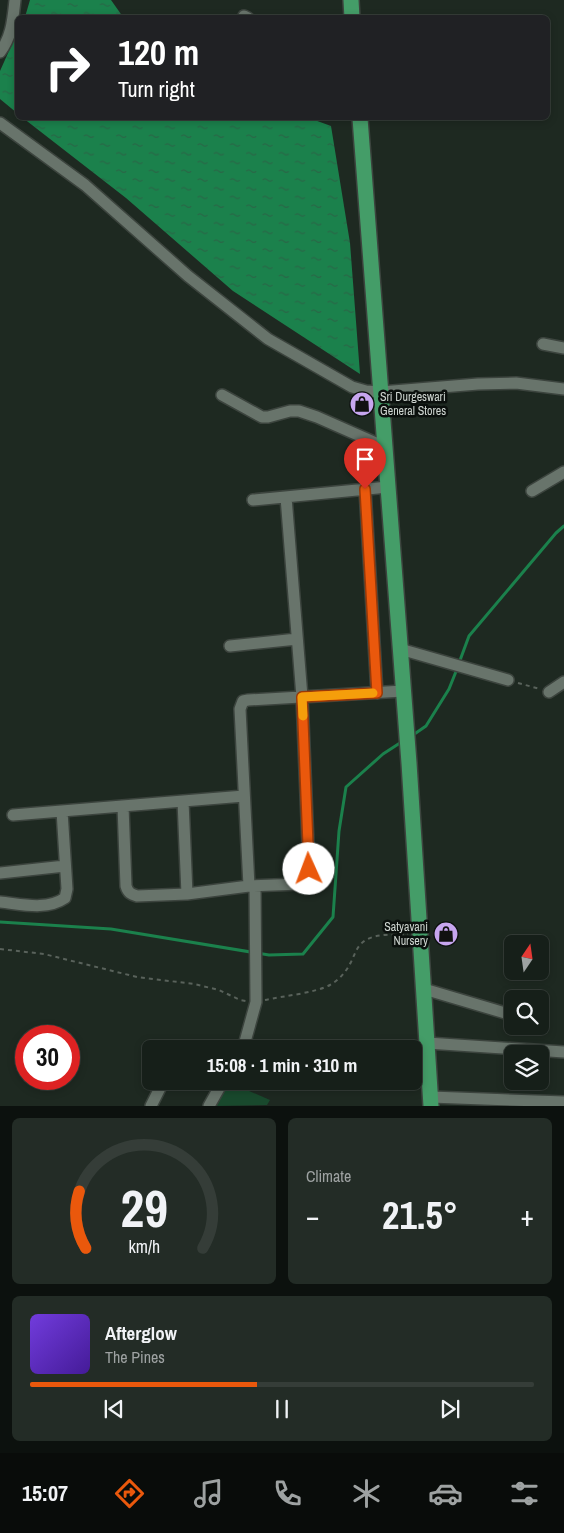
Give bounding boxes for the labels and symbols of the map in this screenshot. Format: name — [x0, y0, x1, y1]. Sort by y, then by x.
place label: Sri Durgeswari General Stores — [380, 389, 446, 419]
shop icon: Sri Durgeswari General Stores — [349, 391, 375, 417]
pin — [344, 438, 386, 489]
position arrow — [282, 842, 334, 894]
place label: Satyavani Nursery — [384, 919, 428, 949]
shop icon: Satyavani Nursery — [433, 921, 459, 947]
north arrow — [504, 935, 549, 980]
speed limit sign: 30 — [15, 1025, 80, 1090]

